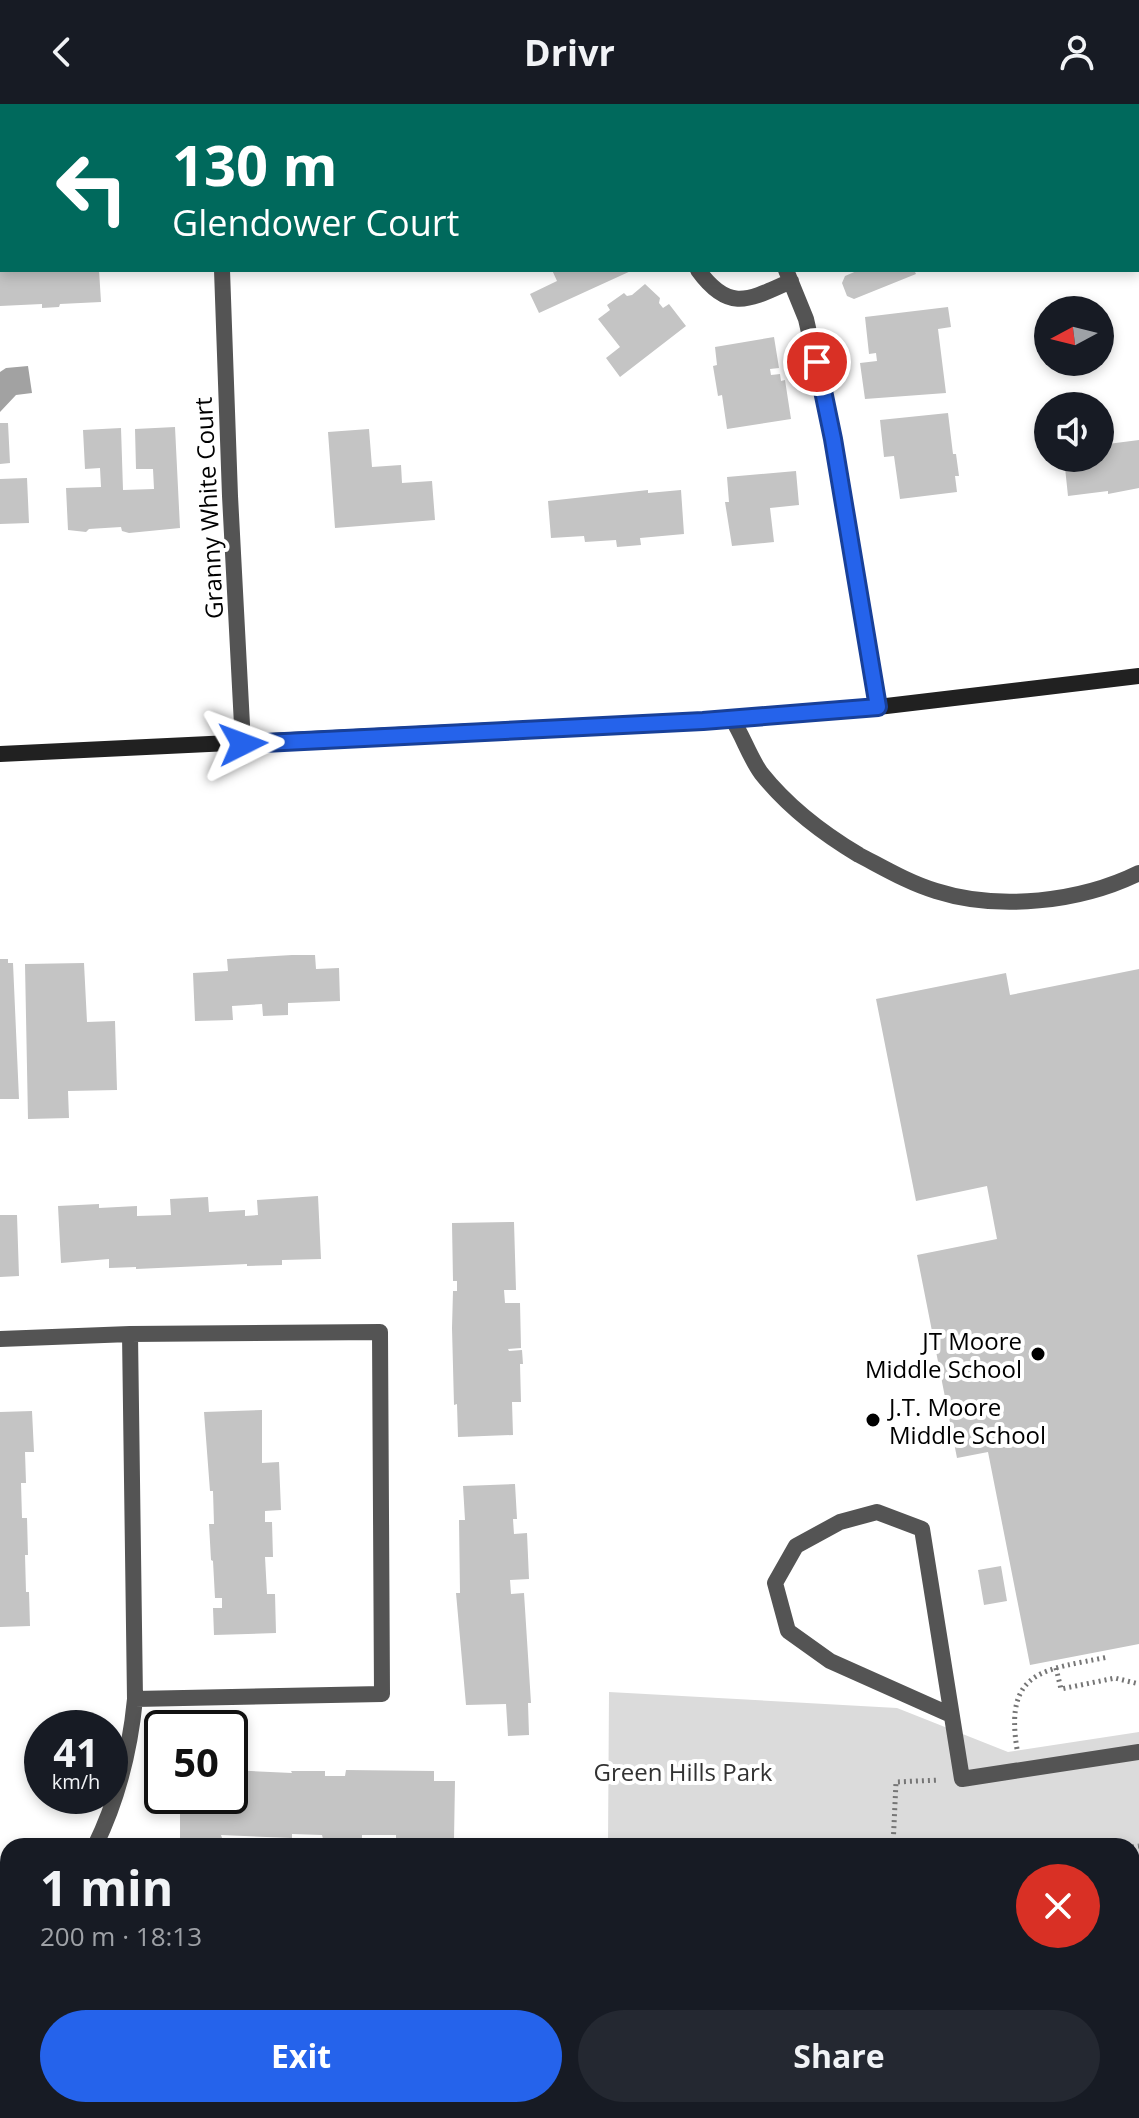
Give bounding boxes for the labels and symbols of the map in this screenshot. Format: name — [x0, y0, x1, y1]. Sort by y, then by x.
north arrow — [1034, 296, 1114, 376]
pin — [783, 328, 851, 396]
street label: Granny White Court — [186, 396, 230, 620]
position arrow — [201, 702, 285, 786]
place label: JT Moore Middle School — [865, 1324, 1022, 1385]
marker: JT Moore Middle School — [1029, 1345, 1047, 1363]
place label: J.T. Moore Middle School — [887, 1390, 1046, 1451]
marker: J.T. Moore Middle School — [864, 1411, 882, 1429]
speed limit sign: 50 — [144, 1710, 248, 1814]
park label: Green Hills Park — [594, 1755, 773, 1788]

